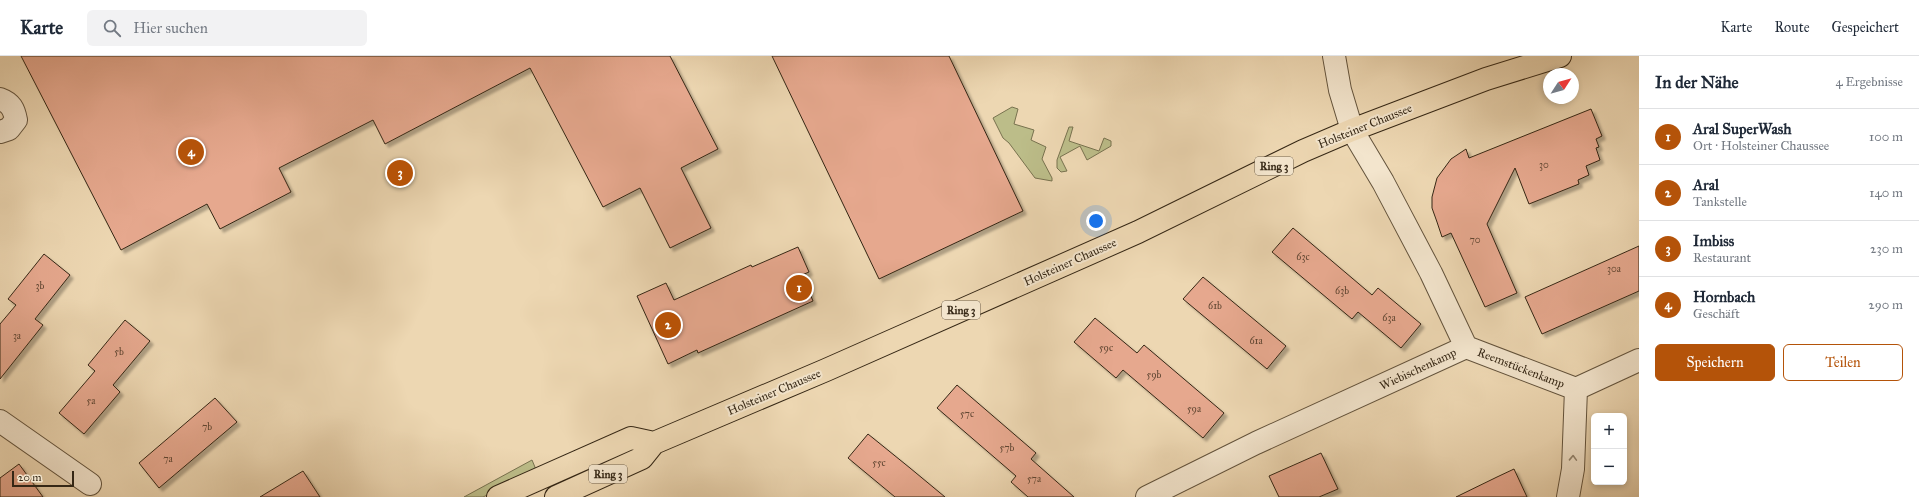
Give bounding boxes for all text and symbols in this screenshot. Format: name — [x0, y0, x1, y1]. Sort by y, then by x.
search box — [87, 10, 367, 46]
text: Karte — [20, 16, 63, 39]
icon: search — [101, 17, 123, 39]
text: Hier suchen — [133, 19, 208, 37]
text: Karte — [1720, 19, 1752, 36]
text: Route — [1774, 19, 1810, 36]
text: Gespeichert — [1832, 19, 1899, 36]
north arrow — [1543, 68, 1579, 104]
text: In der Nähe — [1655, 72, 1739, 93]
text: 4 Ergebnisse — [1836, 74, 1903, 90]
street label: Holsteiner Chaussee — [1316, 101, 1414, 151]
text: Aral SuperWash — [1693, 120, 1792, 138]
text: 1 — [1665, 129, 1671, 145]
text: 100 m — [1869, 129, 1903, 145]
pin: 4 — [178, 137, 204, 167]
text: Ort · Holsteiner Chaussee — [1693, 138, 1829, 154]
road number: Ring 3 — [1255, 157, 1293, 175]
pin: 3 — [387, 158, 413, 188]
house number: 30 — [1539, 159, 1549, 171]
text: Aral — [1693, 176, 1719, 194]
text: 2 — [1665, 185, 1671, 201]
text: 140 m — [1869, 185, 1903, 201]
text: Tankstelle — [1693, 194, 1747, 210]
your location — [1086, 211, 1106, 231]
text: Imbiss — [1693, 232, 1734, 250]
house number: 70 — [1469, 234, 1481, 246]
street label: Holsteiner Chaussee — [1021, 235, 1119, 289]
text: 3 — [1665, 241, 1671, 257]
text: 230 m — [1870, 241, 1903, 257]
text: Restaurant — [1693, 250, 1751, 266]
house number: 63c — [1296, 251, 1310, 263]
house number: 30a — [1607, 263, 1622, 275]
pin: 1 — [786, 273, 812, 303]
house number: 3b — [36, 280, 45, 292]
house number: 63b — [1335, 285, 1349, 297]
text: Hornbach — [1693, 288, 1755, 306]
text: 4 — [1664, 297, 1672, 313]
text: 290 m — [1868, 297, 1903, 313]
house number: 61b — [1208, 300, 1222, 312]
road number: Ring 3 — [942, 301, 980, 319]
text: Geschäft — [1693, 306, 1740, 322]
pin: 2 — [655, 310, 681, 340]
house number: 63a — [1382, 312, 1396, 324]
house number: 3a — [13, 330, 22, 342]
house number: 61a — [1249, 335, 1263, 347]
house number: 59c — [1099, 342, 1113, 354]
button: Speichern — [1655, 344, 1775, 381]
button: Teilen — [1783, 344, 1903, 381]
street label: Wiebischenkamp — [1377, 345, 1459, 393]
street label: Reemstückenkamp — [1475, 345, 1567, 391]
house number: 5b — [114, 346, 124, 358]
street label: Holsteiner Chaussee — [725, 366, 823, 418]
house number: 59b — [1147, 369, 1162, 381]
house number: 5a — [87, 395, 96, 407]
house number: 59a — [1187, 403, 1202, 415]
house number: 57c — [960, 408, 974, 420]
map controls — [1591, 413, 1627, 485]
button: + — [1591, 413, 1627, 449]
house number: 7b — [202, 421, 212, 433]
house number: 57b — [1000, 442, 1015, 454]
button: − — [1591, 449, 1627, 485]
house number: 7a — [163, 453, 174, 465]
one-way arrow — [1569, 455, 1578, 461]
house number: 55c — [872, 457, 886, 469]
road number: Ring 3 — [589, 465, 627, 483]
scale bar — [12, 469, 74, 488]
text: 20 m — [18, 471, 41, 484]
house number: 57a — [1027, 473, 1042, 485]

